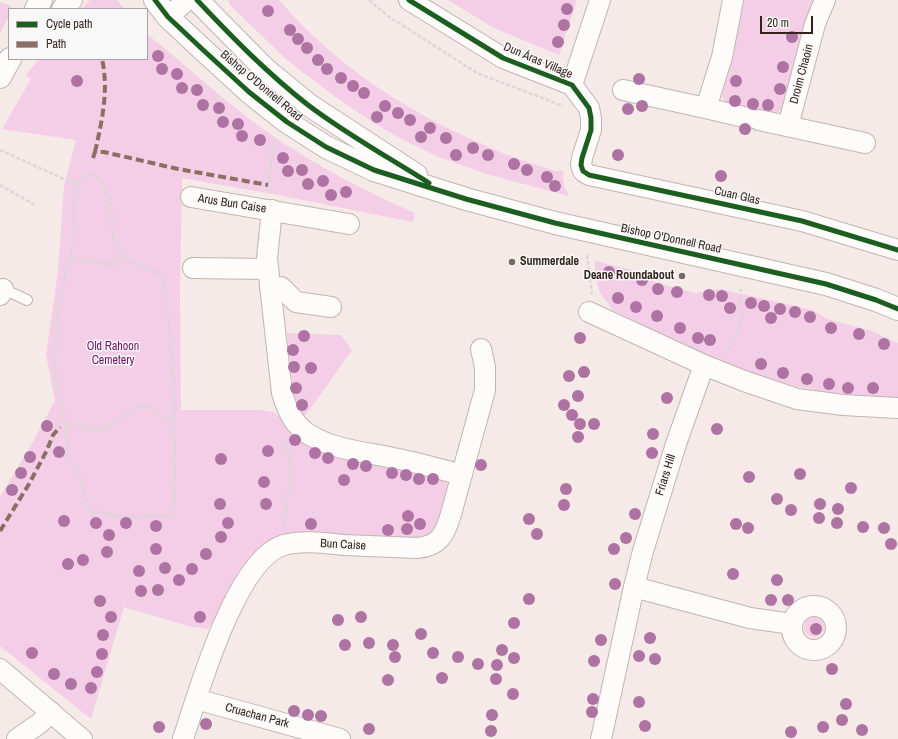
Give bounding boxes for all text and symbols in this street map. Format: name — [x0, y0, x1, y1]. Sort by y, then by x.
legend — [8, 8, 148, 60]
scale bar — [762, 8, 815, 34]
text: 20 m — [767, 15, 789, 31]
text: Cycle path — [46, 16, 93, 32]
text: Path — [46, 36, 66, 52]
street label: Dun Áras Village — [501, 40, 575, 82]
street label: Droim Chaoin — [787, 43, 817, 105]
street label: Bishop O'Donnell Road — [217, 48, 305, 124]
street label: Cuan Glas — [713, 184, 761, 208]
street label: Arus Bun Caise — [197, 191, 267, 217]
street label: Bishop O'Donnell Road — [619, 221, 723, 257]
place label: Summerdale — [520, 255, 579, 269]
marker: Summerdale — [507, 257, 517, 267]
place label: Deane Roundabout — [584, 269, 674, 283]
marker: Deane Roundabout — [677, 271, 687, 281]
park label: Old Rahoon Cemetery — [87, 340, 139, 368]
street label: Friars Hill — [653, 453, 679, 497]
street label: Bun Caise — [320, 537, 366, 553]
street label: Cruachan Park — [223, 701, 291, 731]

